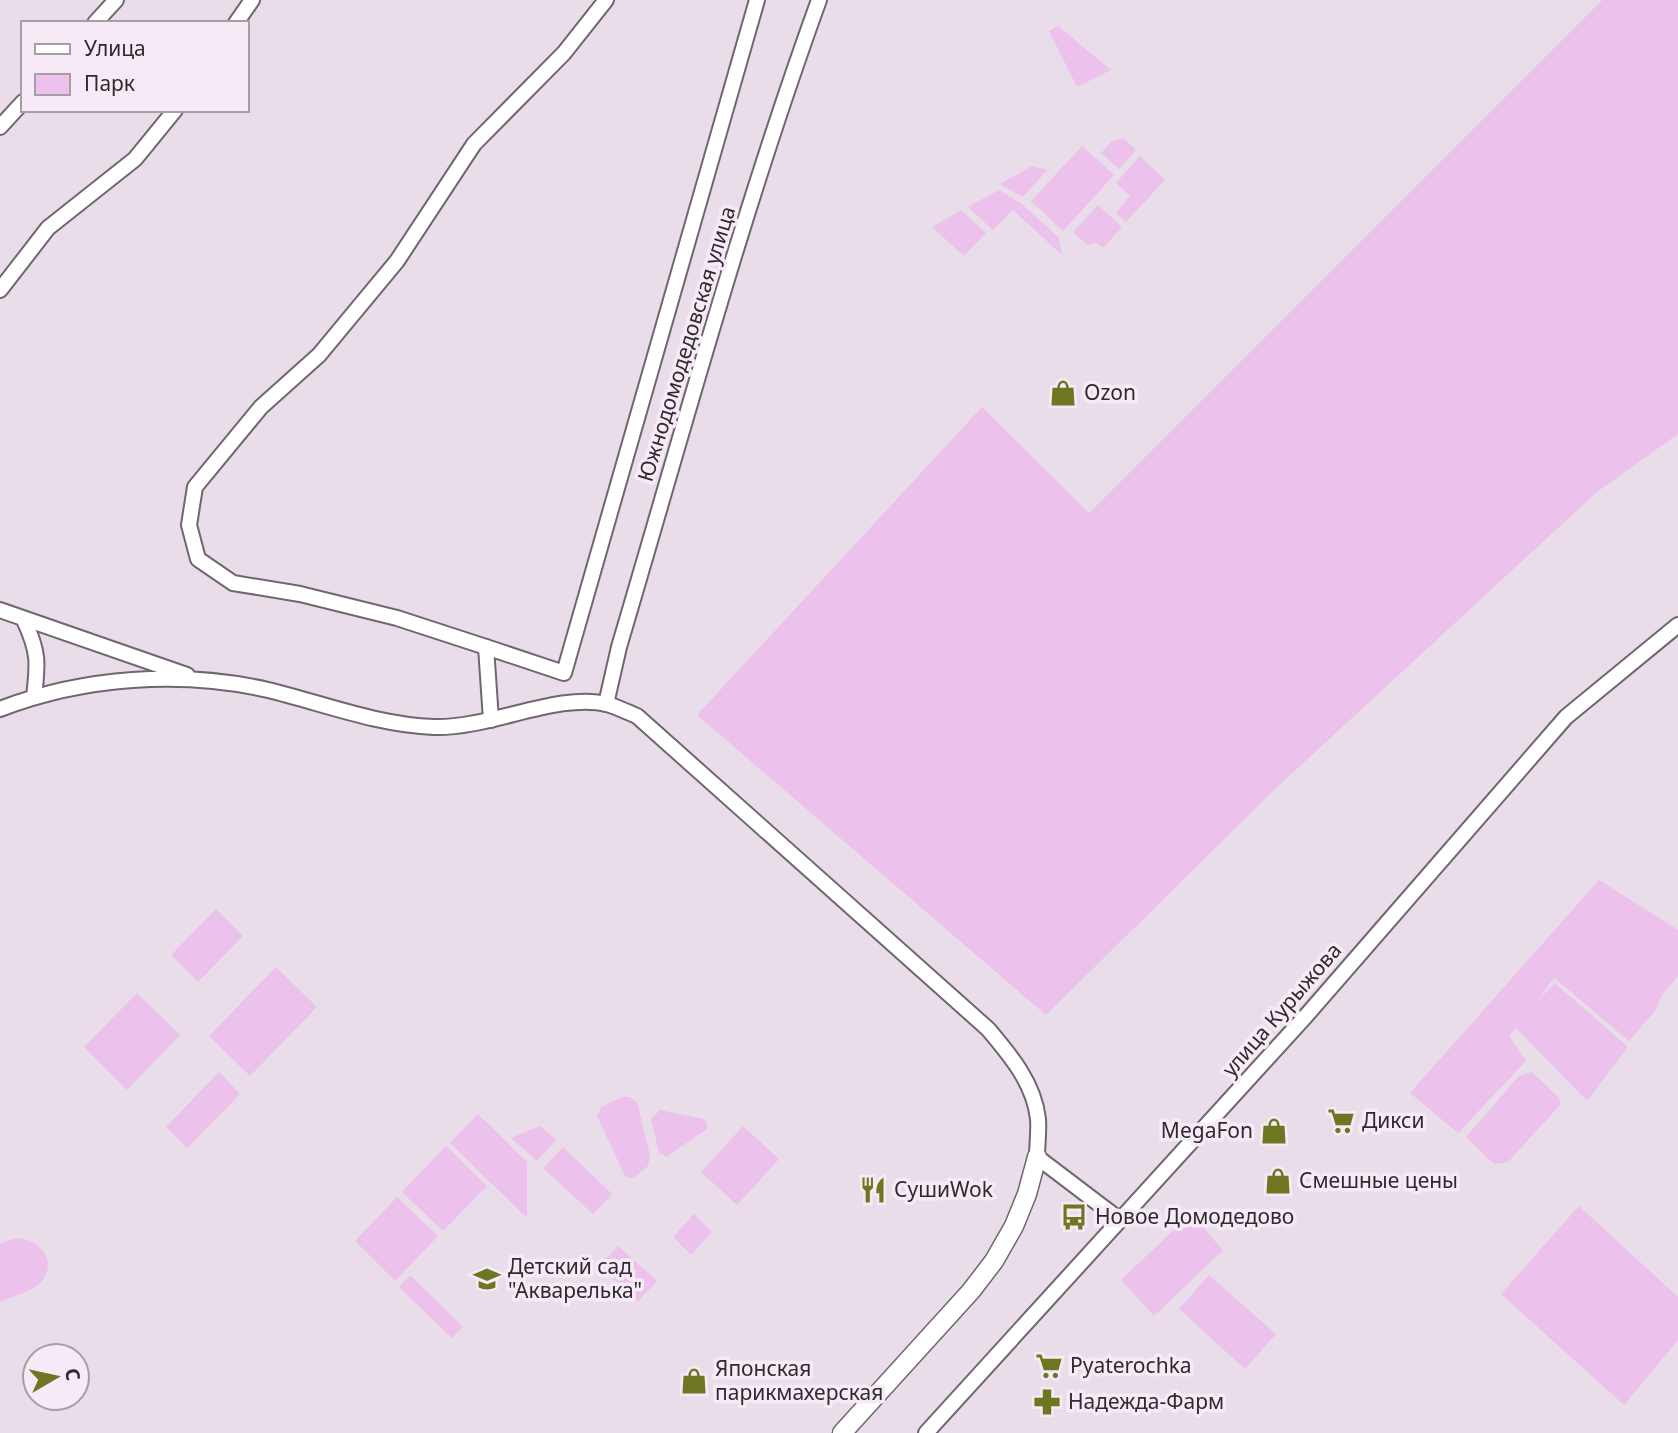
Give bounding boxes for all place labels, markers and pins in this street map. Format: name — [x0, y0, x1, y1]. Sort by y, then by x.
shop icon: Ozon — [1048, 378, 1078, 408]
place label: Ozon — [1084, 378, 1136, 406]
supermarket icon: Дикси — [1326, 1106, 1356, 1136]
place label: Дикси — [1362, 1106, 1424, 1134]
place label: MegaFon — [1161, 1116, 1253, 1144]
shop icon: MegaFon — [1259, 1116, 1289, 1146]
shop icon: Смешные цены — [1263, 1166, 1293, 1196]
place label: Смешные цены — [1299, 1166, 1458, 1194]
restaurant icon: СушиWok — [858, 1175, 888, 1205]
place label: СушиWok — [894, 1175, 994, 1203]
bus stop icon: Новое Домодедово — [1059, 1202, 1089, 1232]
place label: Новое Домодедово — [1095, 1202, 1294, 1230]
place label: Детский сад "Акварелька" — [508, 1252, 642, 1304]
school or university icon: Детский сад "Акварелька" — [472, 1264, 502, 1294]
supermarket icon: Pyaterochka — [1034, 1351, 1064, 1381]
place label: Pyaterochka — [1070, 1351, 1192, 1379]
place label: Японская парикмахерская — [715, 1354, 883, 1406]
shop icon: Японская парикмахерская — [679, 1366, 709, 1396]
pharmacy icon: Надежда-Фарм — [1032, 1387, 1062, 1417]
place label: Надежда-Фарм — [1068, 1387, 1224, 1415]

